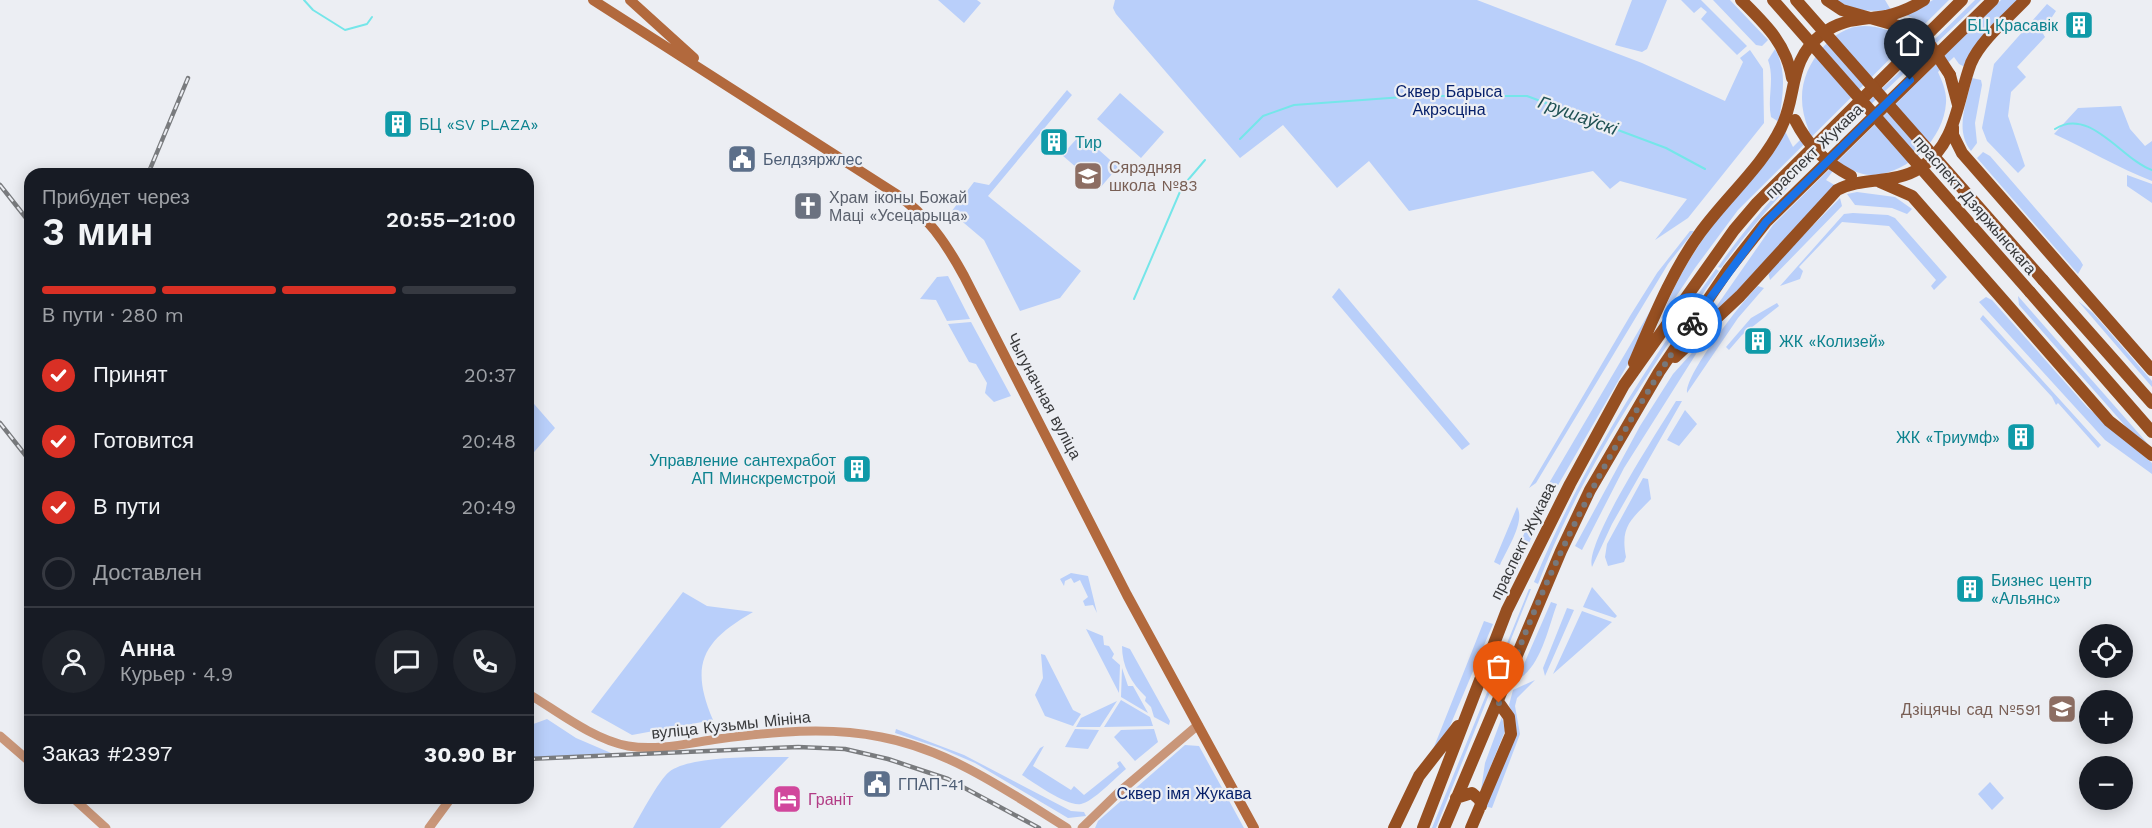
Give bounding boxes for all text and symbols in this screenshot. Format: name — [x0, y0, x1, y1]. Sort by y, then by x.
building icon: БЦ Красавік — [2063, 9, 2095, 41]
place label: БЦ Красавік — [1967, 16, 2059, 35]
pin — [1884, 18, 1935, 80]
icon: home — [1893, 27, 1926, 60]
park label: Сквер Барыса Акрэсціна — [1396, 82, 1503, 119]
water label: Грушаўскі — [1535, 91, 1621, 139]
street label: праспект Жукава — [1761, 100, 1867, 202]
building icon: БЦ «SV PLAZA» — [382, 108, 414, 140]
place label: БЦ «SV PLAZA» — [419, 115, 538, 134]
building icon: Тир — [1038, 126, 1070, 158]
street label: праспект Дзяржынскага — [1909, 132, 2041, 278]
place label: Тир — [1075, 133, 1102, 152]
public building icon: Белдзяржлес — [726, 143, 758, 175]
place label: Белдзяржлес — [763, 150, 862, 169]
place label: Сярэдняя школа №83 — [1109, 158, 1198, 195]
school or university icon: Сярэдняя школа №83 — [1072, 160, 1104, 192]
text: Прибудет через — [42, 185, 190, 209]
place label: Храм іконы Божай Маці «Усецарыца» — [829, 188, 968, 225]
church icon: Храм іконы Божай Маці «Усецарыца» — [792, 190, 824, 222]
text: 20:55–21:00 — [386, 207, 516, 232]
text: 3 мин — [42, 209, 153, 254]
courier — [1662, 293, 1722, 353]
text: В пути · 280 m — [42, 303, 184, 327]
icon: bike — [1676, 307, 1709, 340]
building icon: ЖК «Колизей» — [1742, 325, 1774, 357]
street label: Чыгуначная вуліца — [1003, 330, 1085, 462]
place label: ЖК «Колизей» — [1779, 332, 1886, 351]
icon: check — [42, 359, 75, 392]
text: Принят — [93, 362, 167, 387]
text: 20:37 — [464, 363, 516, 387]
building icon: ЖК «Триумф» — [2005, 421, 2037, 453]
icon: check — [42, 425, 75, 458]
text: Готовится — [93, 428, 194, 453]
place label: ЖК «Триумф» — [1896, 428, 2000, 447]
text: 20:48 — [461, 429, 516, 453]
place label: Управление сантехработ АП Минскремстрой — [649, 451, 837, 488]
building icon: Управление сантехработ АП Минскремстрой — [841, 453, 873, 485]
street label: праспект Жукава — [1486, 479, 1560, 603]
icon: check — [42, 491, 75, 524]
text: В пути — [93, 494, 160, 519]
text: 20:49 — [461, 495, 516, 519]
text: Доставлен — [93, 560, 202, 585]
place label: Бизнес центр «Альянс» — [1991, 571, 2092, 608]
building icon: Бизнес центр «Альянс» — [1954, 573, 1986, 605]
map controls — [2079, 624, 2133, 810]
button: locate — [2079, 624, 2133, 678]
button: person — [42, 630, 105, 693]
button: chat — [375, 630, 438, 693]
button: phone — [453, 630, 516, 693]
text: Анна — [120, 636, 175, 661]
pin — [1473, 641, 1524, 703]
icon: bag — [1482, 650, 1515, 683]
text: Курьер · 4.9 — [120, 662, 233, 686]
button: + — [2079, 690, 2133, 744]
school or university icon: Дзіцячы сад №591 — [2046, 693, 2078, 725]
place label: Дзіцячы сад №591 — [1901, 700, 2041, 719]
street label: вуліца Кузьмы Мініна — [650, 707, 812, 743]
text: Заказ #2397 — [42, 741, 172, 766]
text: 30.90 Br — [424, 742, 516, 767]
button: − — [2079, 756, 2133, 810]
public building icon: ГПАП-41 — [861, 768, 893, 800]
place label: ГПАП-41 — [898, 775, 964, 794]
hotel icon: Граніт — [771, 783, 803, 815]
park label: Сквер імя Жукава — [1117, 784, 1252, 803]
place label: Граніт — [808, 790, 854, 809]

